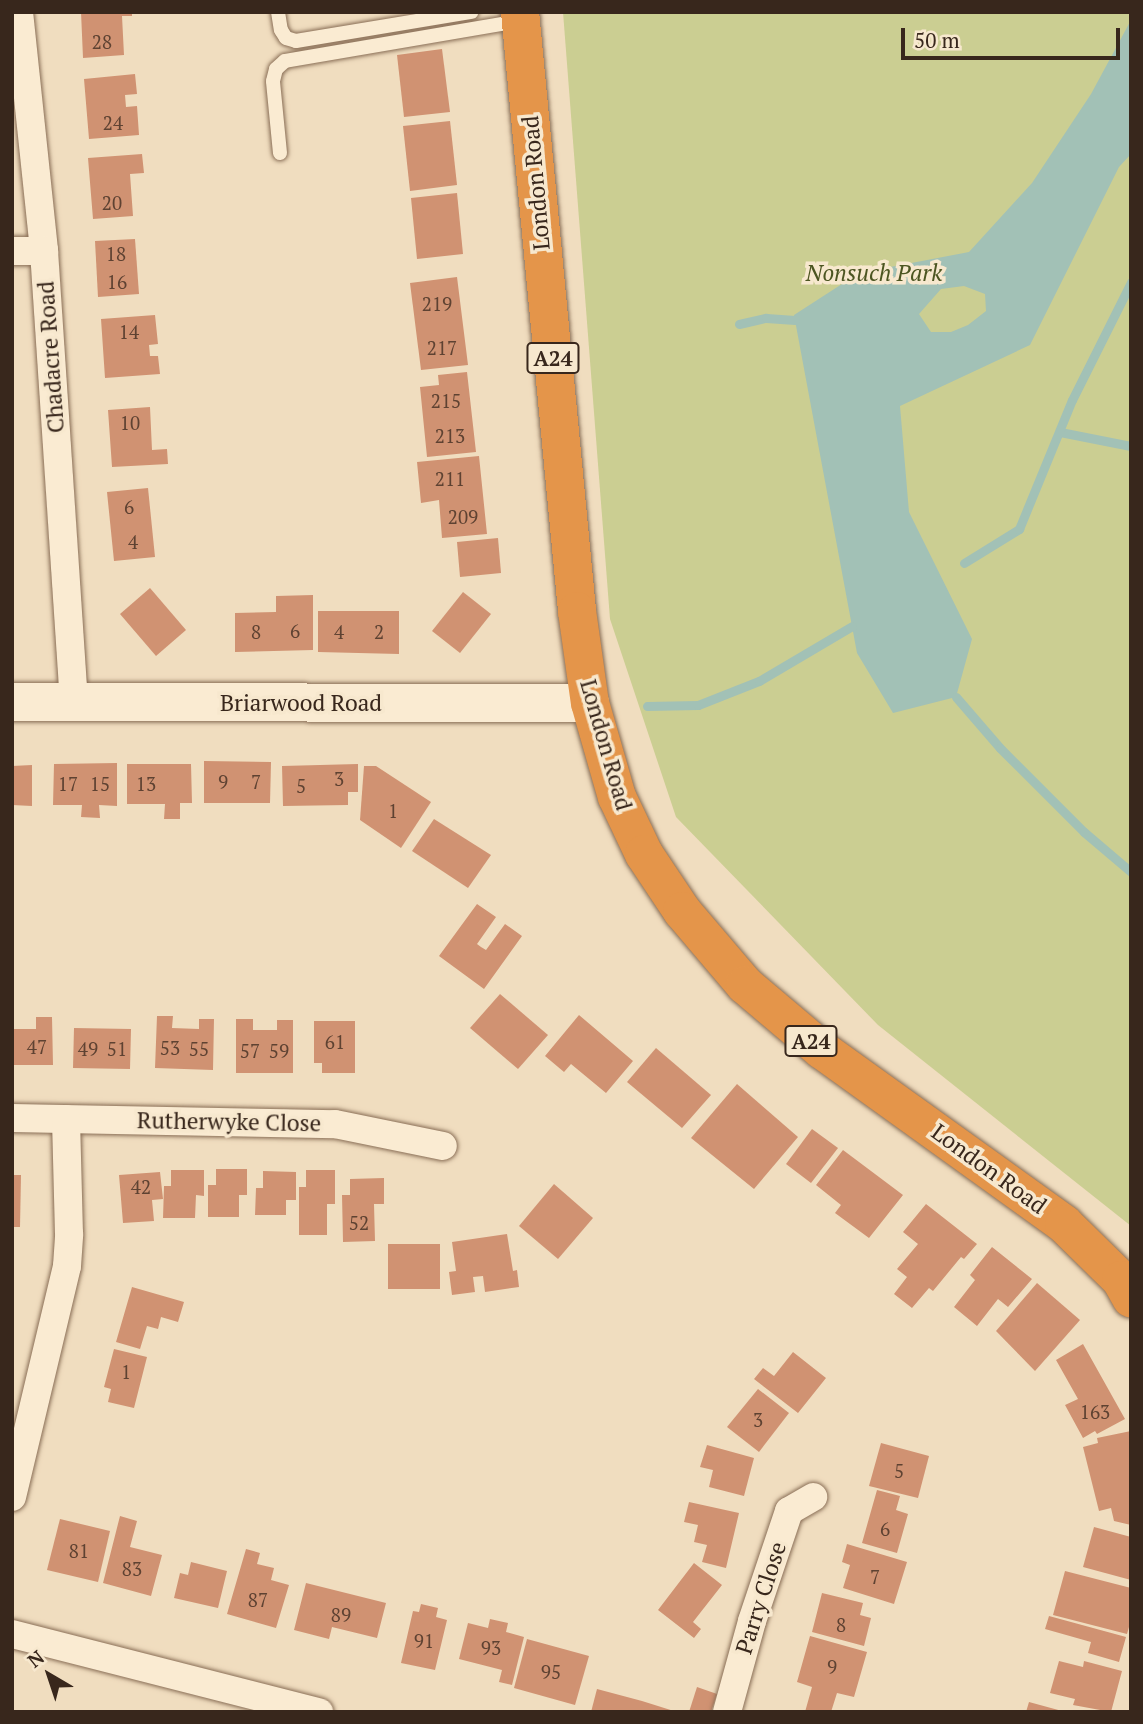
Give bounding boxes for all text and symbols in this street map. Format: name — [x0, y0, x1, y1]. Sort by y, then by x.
scale bar — [905, 14, 1124, 58]
text: 50 m — [914, 26, 960, 54]
house number: 28 — [92, 31, 112, 53]
house number: 24 — [103, 112, 123, 134]
street label: London Road — [516, 115, 556, 251]
house number: 20 — [102, 192, 122, 214]
house number: 18 — [106, 243, 126, 265]
park label: Nonsuch Park — [806, 259, 942, 287]
house number: 16 — [107, 271, 127, 293]
street label: Chadacre Road — [32, 280, 70, 434]
house number: 219 — [422, 293, 452, 315]
house number: 14 — [119, 321, 139, 343]
house number: 217 — [427, 337, 457, 359]
road number: A24 — [525, 340, 581, 376]
house number: 215 — [431, 390, 461, 412]
house number: 10 — [120, 412, 140, 434]
house number: 213 — [435, 425, 465, 447]
house number: 211 — [435, 468, 465, 490]
house number: 6 — [124, 496, 134, 518]
house number: 209 — [448, 506, 478, 528]
house number: 4 — [128, 531, 138, 553]
house number: 6 — [290, 620, 300, 642]
house number: 8 — [251, 621, 261, 643]
house number: 4 — [334, 621, 344, 643]
house number: 2 — [374, 621, 384, 643]
street label: London Road — [574, 676, 638, 814]
street label: Briarwood Road — [220, 689, 382, 717]
house number: 3 — [334, 768, 344, 790]
house number: 9 — [218, 771, 228, 793]
house number: 7 — [251, 771, 261, 793]
house number: 17 — [58, 773, 78, 795]
house number: 15 — [90, 773, 110, 795]
house number: 13 — [136, 773, 156, 795]
house number: 5 — [296, 775, 306, 797]
house number: 1 — [388, 800, 398, 822]
road number: A24 — [783, 1024, 839, 1058]
house number: 61 — [325, 1031, 345, 1053]
house number: 47 — [27, 1036, 47, 1058]
house number: 53 — [160, 1037, 180, 1059]
house number: 49 — [78, 1038, 98, 1060]
house number: 51 — [107, 1038, 127, 1060]
house number: 55 — [189, 1038, 209, 1060]
house number: 57 — [240, 1040, 260, 1062]
house number: 59 — [269, 1040, 289, 1062]
street label: Rutherwyke Close — [137, 1107, 321, 1137]
street label: London Road — [926, 1118, 1052, 1220]
house number: 42 — [131, 1176, 151, 1198]
house number: 52 — [349, 1212, 369, 1234]
house number: 1 — [121, 1361, 131, 1383]
house number: 163 — [1080, 1401, 1110, 1423]
house number: 3 — [753, 1409, 763, 1431]
house number: 5 — [894, 1460, 904, 1482]
house number: 6 — [880, 1518, 890, 1540]
street label: Parry Close — [730, 1538, 792, 1658]
house number: 81 — [69, 1540, 89, 1562]
house number: 83 — [122, 1558, 142, 1580]
house number: 7 — [870, 1566, 880, 1588]
house number: 87 — [248, 1589, 268, 1611]
house number: 89 — [331, 1604, 351, 1626]
house number: 8 — [836, 1614, 846, 1636]
house number: 91 — [414, 1630, 434, 1652]
house number: 93 — [481, 1637, 501, 1659]
north arrow — [14, 1640, 84, 1710]
text: N — [22, 1644, 49, 1673]
house number: 9 — [827, 1656, 837, 1678]
house number: 95 — [541, 1661, 561, 1683]

